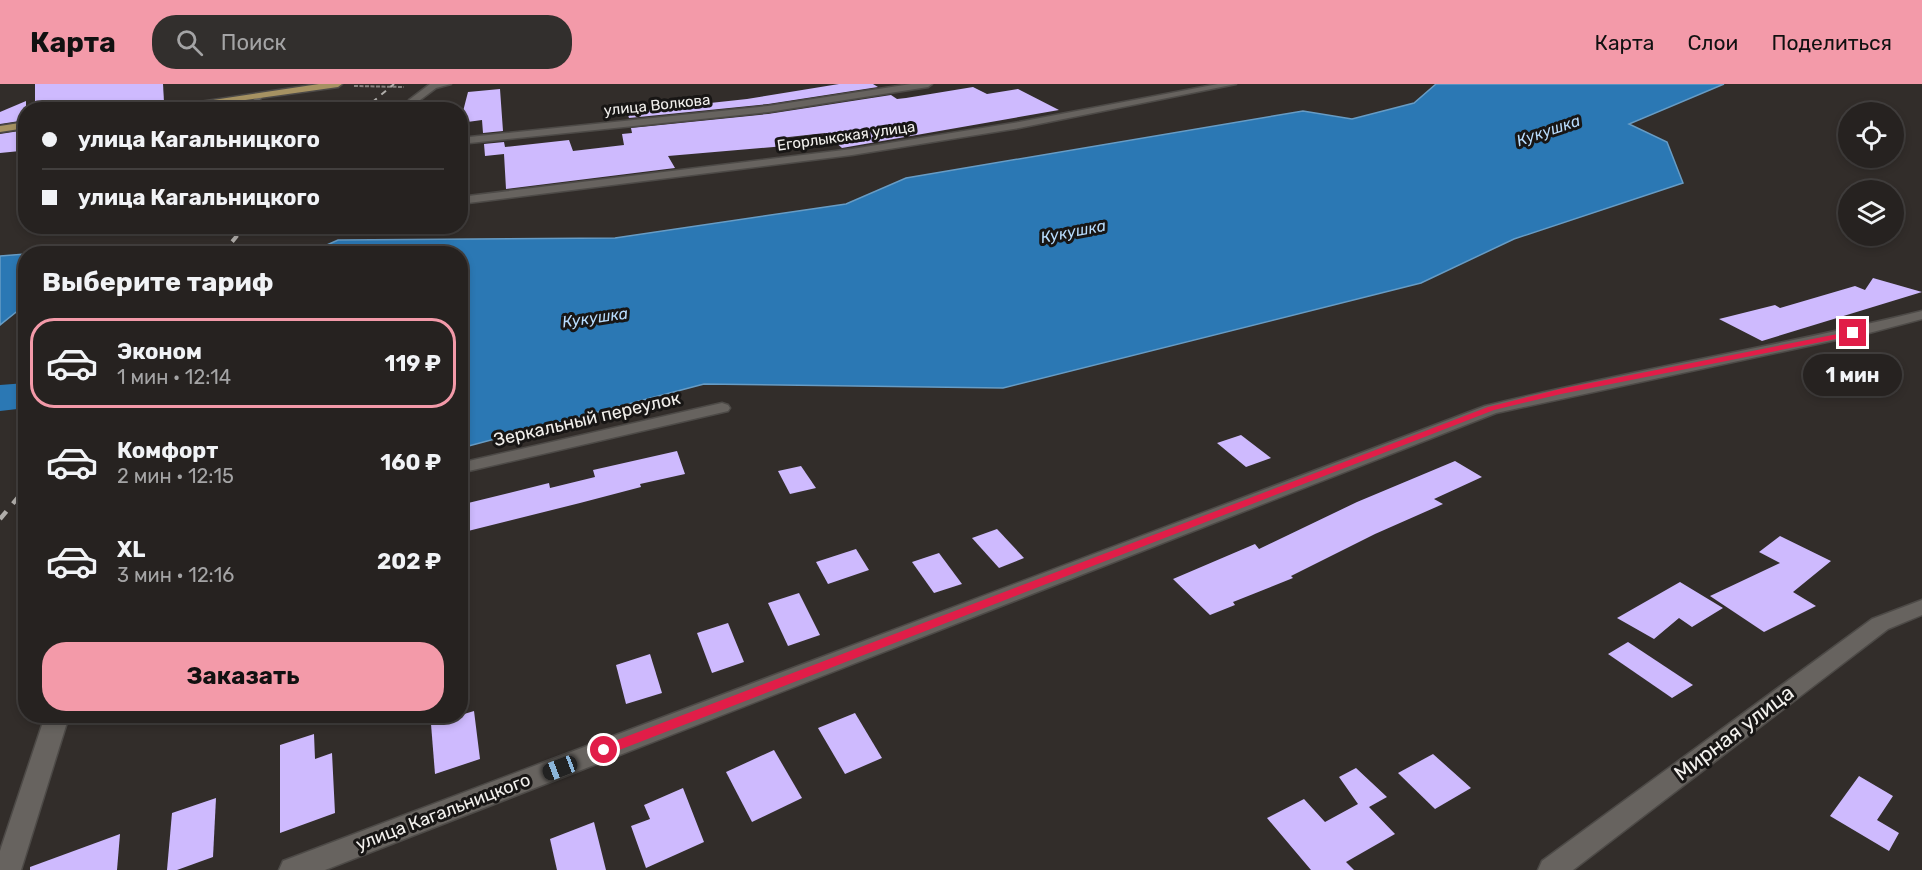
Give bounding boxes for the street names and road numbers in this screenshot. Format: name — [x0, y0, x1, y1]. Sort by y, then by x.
street label: улица Волкова — [603, 90, 711, 120]
street label: Егорлыкская улица — [776, 117, 916, 155]
street label: Зеркальный переулок — [491, 387, 683, 451]
street label: Мирная улица — [1669, 679, 1798, 786]
street label: улица Кагальницкого — [353, 769, 533, 855]

